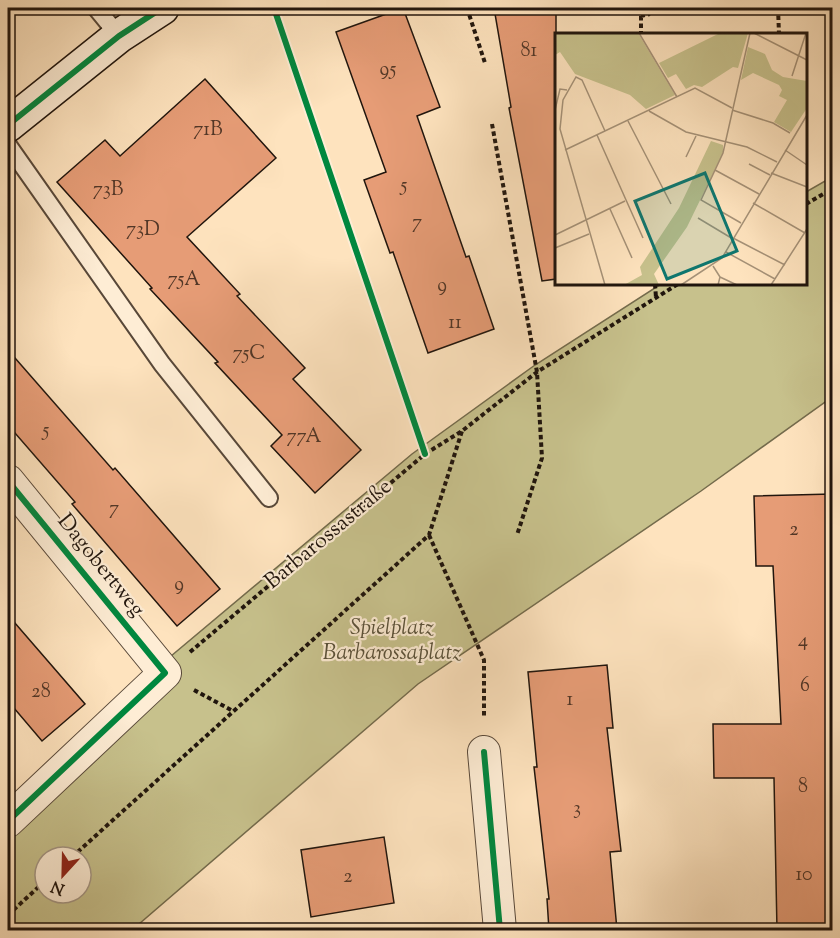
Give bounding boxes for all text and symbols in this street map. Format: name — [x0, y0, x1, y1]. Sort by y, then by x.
inset map — [555, 33, 807, 285]
house number: 81 — [521, 37, 538, 66]
house number: 95 — [380, 56, 397, 85]
house number: 71B — [193, 116, 223, 145]
house number: 5 — [400, 172, 408, 201]
house number: 73B — [93, 176, 124, 205]
house number: 7 — [412, 209, 422, 238]
house number: 73D — [126, 216, 160, 245]
house number: 75A — [167, 266, 201, 295]
house number: 9 — [437, 272, 447, 301]
house number: 11 — [448, 309, 462, 338]
house number: 75C — [233, 340, 266, 369]
house number: 5 — [42, 417, 50, 446]
house number: 77A — [287, 423, 321, 452]
street label: Barbarossastraße — [258, 472, 400, 598]
house number: 7 — [109, 495, 119, 524]
street label: Dagobertweg — [48, 508, 152, 625]
house number: 2 — [789, 516, 799, 545]
house number: 9 — [174, 571, 184, 600]
park label: Spielplatz Barbarossaplatz — [323, 613, 461, 670]
house number: 4 — [798, 627, 808, 656]
house number: 6 — [800, 672, 810, 701]
house number: 28 — [31, 678, 51, 707]
house number: 1 — [567, 686, 574, 715]
house number: 8 — [798, 773, 808, 802]
house number: 3 — [573, 795, 581, 824]
north arrow — [33, 845, 93, 905]
house number: 10 — [795, 861, 813, 890]
house number: 2 — [343, 863, 353, 892]
text: N — [48, 873, 69, 900]

